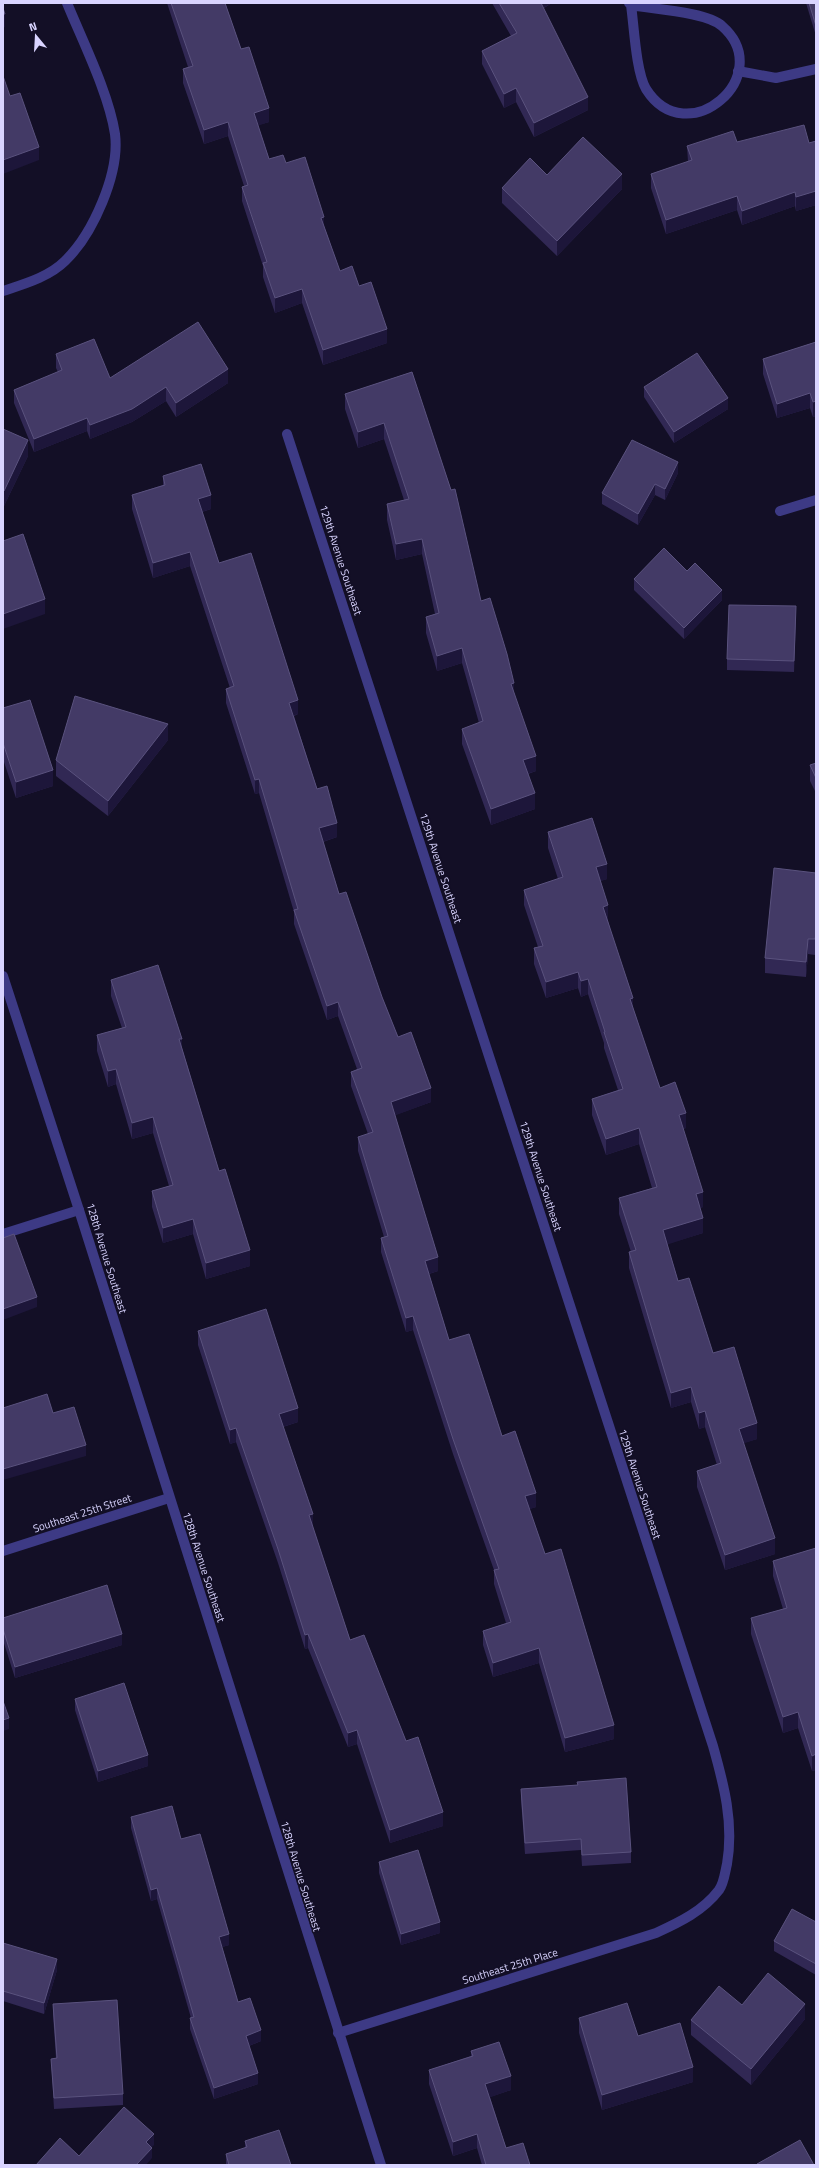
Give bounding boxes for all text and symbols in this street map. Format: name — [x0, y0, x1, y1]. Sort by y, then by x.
north arrow — [16, 16, 56, 56]
text: N — [27, 18, 39, 35]
street label: 129th Avenue Southeast — [316, 503, 366, 617]
street label: 129th Avenue Southeast — [416, 811, 466, 925]
street label: 129th Avenue Southeast — [516, 1119, 566, 1233]
street label: 128th Avenue Southeast — [83, 1201, 131, 1315]
street label: 129th Avenue Southeast — [615, 1427, 665, 1541]
street label: Southeast 25th Street — [31, 1489, 133, 1536]
street label: 128th Avenue Southeast — [179, 1510, 229, 1624]
street label: 128th Avenue Southeast — [277, 1819, 325, 1933]
street label: Southeast 25th Place — [460, 1944, 560, 1988]

